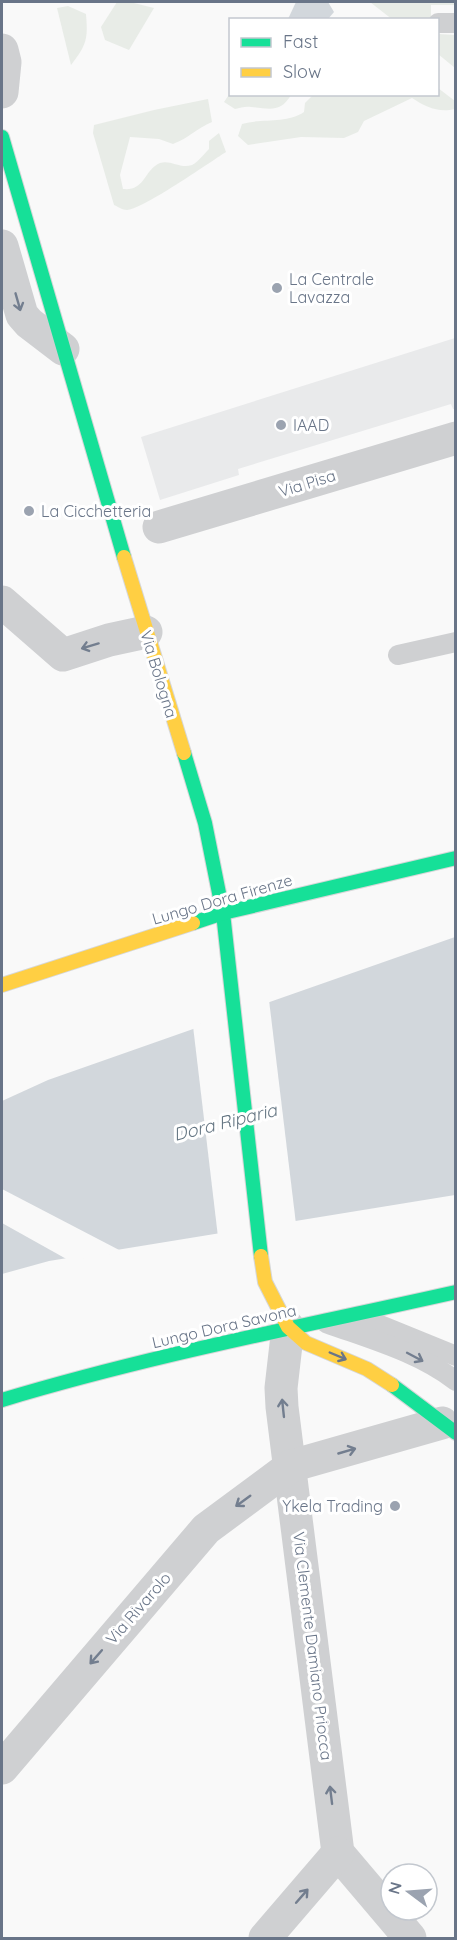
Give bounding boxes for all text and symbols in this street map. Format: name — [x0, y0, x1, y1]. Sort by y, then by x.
legend — [229, 18, 439, 96]
text: Fast — [283, 30, 318, 53]
text: Slow — [283, 60, 321, 83]
place label: La Centrale Lavazza — [289, 269, 374, 307]
marker: La Centrale Lavazza — [270, 281, 284, 295]
one-way arrow — [13, 292, 24, 311]
place label: IAAD — [293, 415, 329, 435]
marker: IAAD — [274, 418, 288, 432]
street label: Via Pisa — [276, 465, 338, 501]
place label: La Cicchetteria — [41, 501, 151, 521]
marker: La Cicchetteria — [22, 504, 36, 518]
street label: Via Bologna — [136, 628, 182, 720]
one-way arrow — [81, 642, 100, 653]
street label: Lungo Dora Firenze — [150, 869, 294, 929]
water label: Dora Riparia — [171, 1098, 280, 1146]
street label: Lungo Dora Savona — [150, 1300, 298, 1352]
one-way arrow — [329, 1351, 347, 1363]
one-way arrow — [405, 1352, 423, 1363]
one-way arrow — [277, 1399, 288, 1419]
one-way arrow — [337, 1444, 356, 1456]
one-way arrow — [236, 1495, 252, 1507]
place label: Ykela Trading — [282, 1496, 383, 1516]
marker: Ykela Trading — [388, 1499, 402, 1513]
street label: Via Clemente Damiano Priocca — [289, 1531, 337, 1761]
street label: Via Rivarolo — [101, 1568, 175, 1648]
one-way arrow — [89, 1649, 103, 1664]
one-way arrow — [326, 1785, 337, 1805]
north arrow — [379, 1862, 439, 1922]
text: N — [383, 1879, 406, 1896]
one-way arrow — [295, 1888, 308, 1904]

